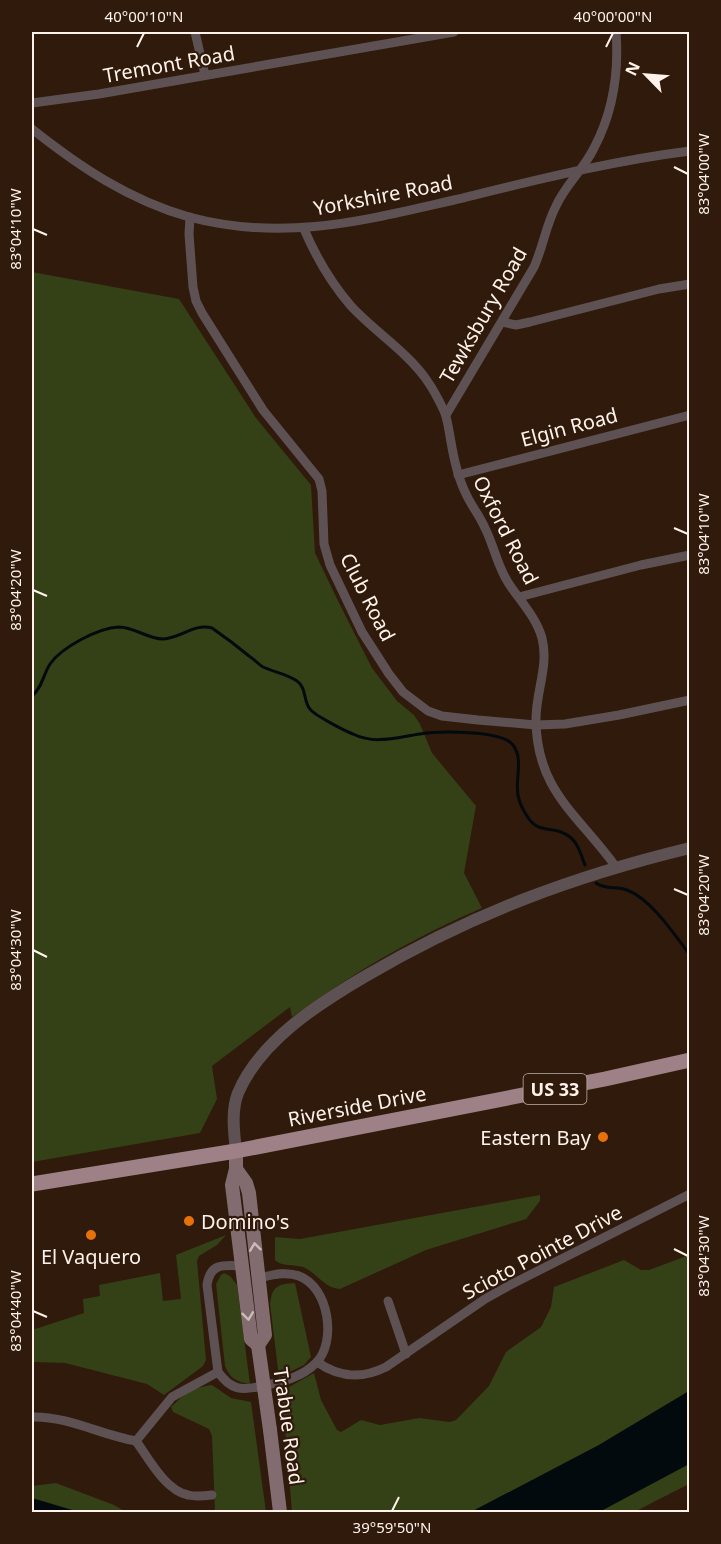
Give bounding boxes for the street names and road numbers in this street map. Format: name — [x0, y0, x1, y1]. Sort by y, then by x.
street label: Tremont Road — [101, 39, 237, 89]
street label: Yorkshire Road — [311, 168, 455, 222]
street label: Tewksbury Road — [433, 242, 533, 388]
street label: Elgin Road — [518, 401, 620, 453]
street label: Oxford Road — [467, 471, 545, 589]
street label: Club Road — [334, 548, 402, 646]
road number: US 33 — [524, 1074, 586, 1104]
street label: Riverside Drive — [286, 1079, 428, 1133]
street label: Scioto Pointe Drive — [457, 1198, 627, 1306]
street label: Trabue Road — [267, 1365, 311, 1487]

